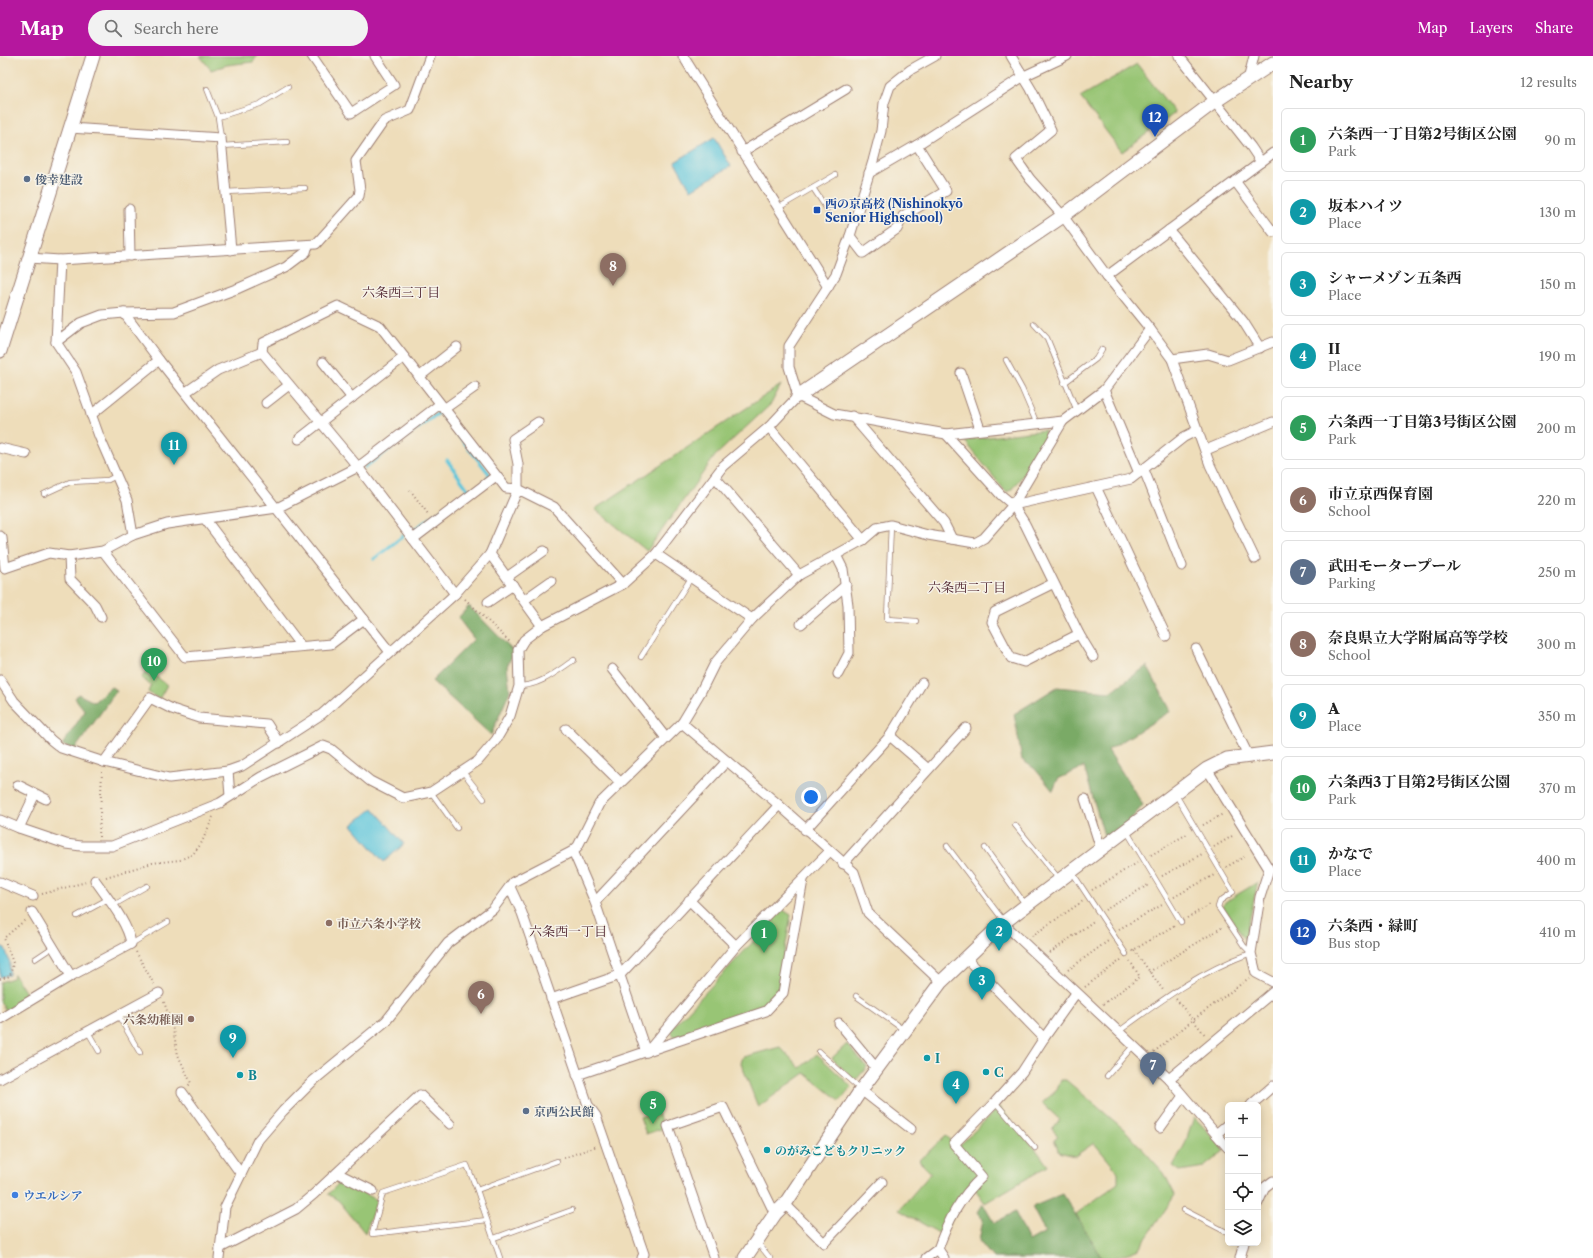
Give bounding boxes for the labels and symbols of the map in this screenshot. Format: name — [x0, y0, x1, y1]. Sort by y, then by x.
pin: 12 — [1142, 104, 1168, 137]
place label: 俊幸建設 — [35, 172, 83, 187]
marker: 俊幸建設 — [22, 174, 32, 184]
place label: 西の京高校 (Nishinokyō Senior Highschool) — [825, 196, 963, 225]
marker: 西の京高校 (Nishinokyō Senior Highschool) — [812, 205, 822, 215]
pin: 8 — [600, 253, 626, 286]
district label: 六条西三丁目 — [362, 284, 440, 300]
pin: 11 — [161, 432, 187, 465]
district label: 六条西二丁目 — [928, 579, 1006, 595]
pin: 10 — [141, 648, 167, 681]
your location — [801, 787, 821, 807]
place label: 市立六条小学校 — [337, 916, 421, 931]
marker: 市立六条小学校 — [324, 918, 334, 928]
pin: 2 — [986, 918, 1012, 951]
pin: 1 — [751, 920, 777, 953]
district label: 六条西一丁目 — [529, 923, 607, 939]
pin: 3 — [969, 967, 995, 1000]
pin: 6 — [468, 981, 494, 1014]
place label: 六条幼稚園 — [123, 1012, 183, 1027]
marker: 六条幼稚園 — [186, 1014, 196, 1024]
pin: 9 — [220, 1025, 246, 1058]
place label: I — [935, 1051, 940, 1066]
pin: 7 — [1140, 1052, 1166, 1085]
marker: I — [922, 1053, 932, 1063]
place label: C — [994, 1065, 1004, 1080]
marker: C — [981, 1067, 991, 1077]
place label: B — [248, 1068, 257, 1083]
marker: B — [235, 1070, 245, 1080]
pin: 4 — [943, 1071, 969, 1104]
pin: 5 — [640, 1091, 666, 1124]
place label: 京西公民館 — [534, 1104, 594, 1119]
marker: 京西公民館 — [521, 1106, 531, 1116]
place label: のがみこどもクリニック — [775, 1143, 906, 1158]
marker: のがみこどもクリニック — [762, 1145, 772, 1155]
place label: ウエルシア — [23, 1188, 83, 1203]
marker: ウエルシア — [10, 1190, 20, 1200]

